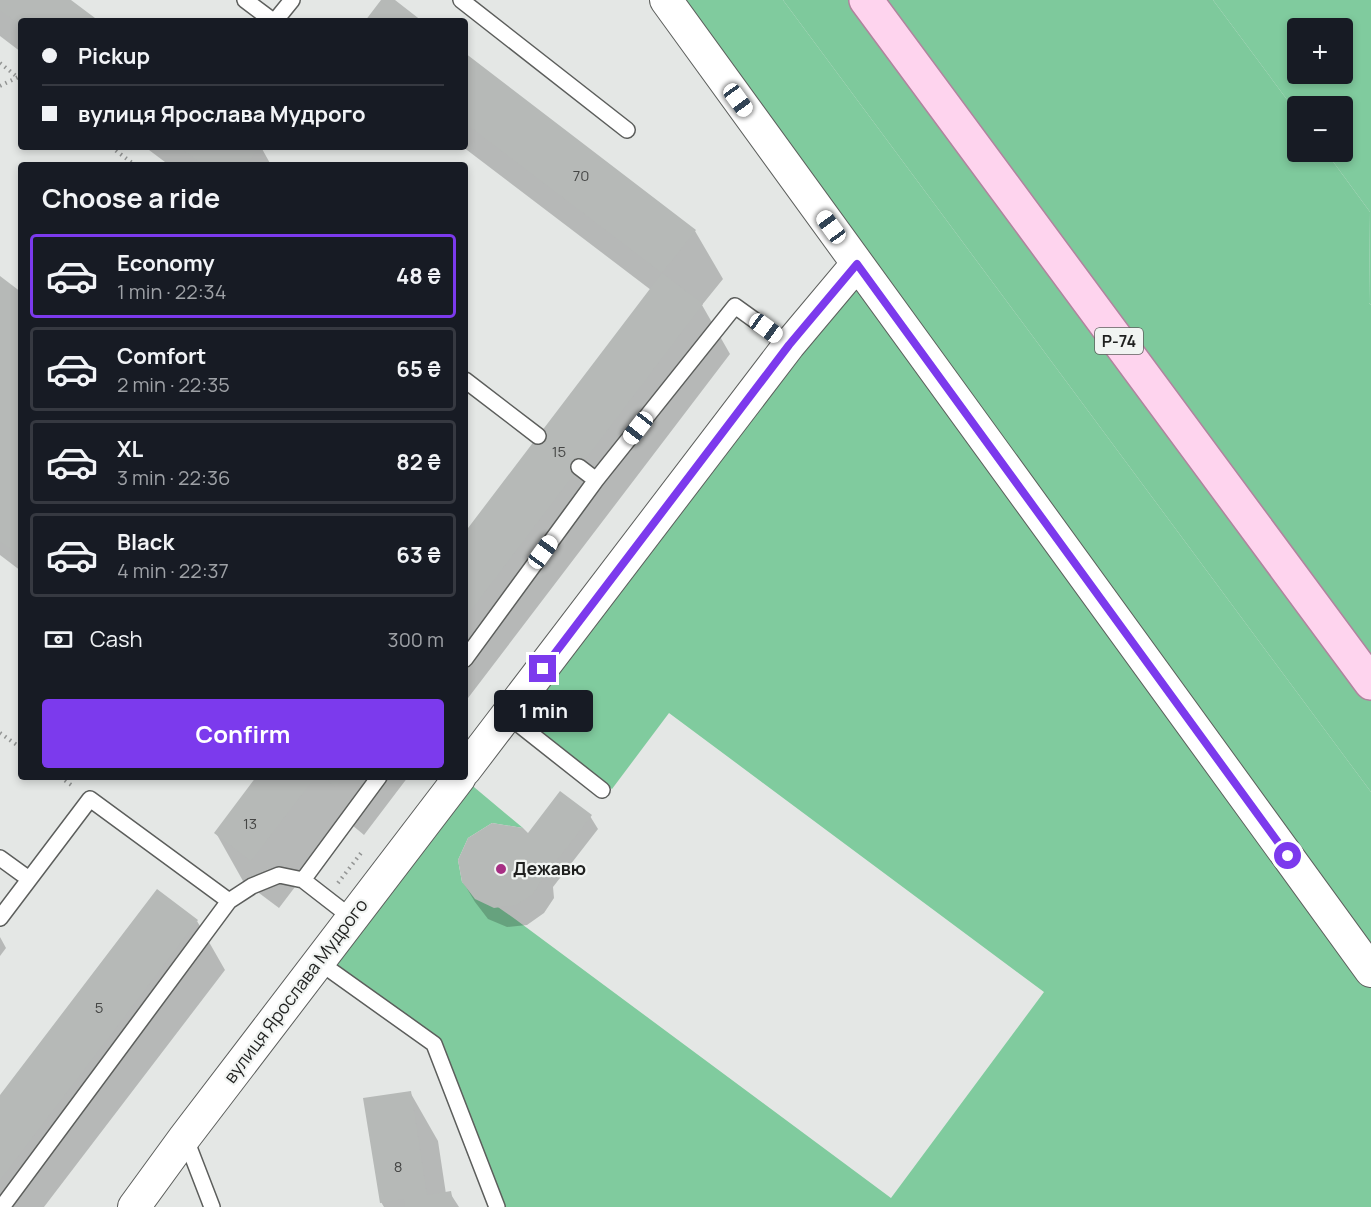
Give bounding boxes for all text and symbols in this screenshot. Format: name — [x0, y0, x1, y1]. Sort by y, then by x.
map controls — [1287, 18, 1353, 162]
button: + — [1287, 18, 1353, 84]
text: Pickup — [78, 41, 150, 71]
car — [720, 80, 756, 120]
button: − — [1287, 96, 1353, 162]
text: вулиця Ярослава Мудрого — [78, 99, 366, 129]
house number: 70 — [573, 165, 589, 186]
text: Choose a ride — [42, 179, 220, 216]
car — [813, 207, 849, 247]
text: Economy — [117, 248, 215, 278]
icon: car — [45, 249, 99, 303]
text: 48 ₴ — [396, 261, 441, 291]
text: 1 min · 22:34 — [117, 278, 226, 305]
car — [746, 310, 786, 346]
road number: Р-74 — [1095, 328, 1143, 354]
text: Comfort — [117, 341, 206, 371]
icon: car — [45, 342, 99, 396]
text: 65 ₴ — [396, 354, 441, 384]
text: 2 min · 22:35 — [117, 371, 230, 398]
car — [620, 408, 656, 448]
text: XL — [117, 434, 143, 464]
icon: car — [45, 435, 99, 489]
house number: 15 — [552, 441, 566, 462]
text: 82 ₴ — [396, 447, 441, 477]
text: 3 min · 22:36 — [117, 464, 230, 491]
text: Black — [117, 527, 174, 557]
icon: car — [45, 528, 99, 582]
car — [525, 532, 561, 572]
text: 63 ₴ — [396, 540, 441, 570]
text: 4 min · 22:37 — [117, 557, 229, 584]
icon: cash — [42, 623, 75, 656]
text: Cash — [90, 624, 143, 654]
text: 300 m — [388, 626, 444, 653]
route end — [529, 655, 556, 682]
callout: 1 min — [494, 690, 592, 732]
text: 1 min — [519, 697, 568, 724]
button: Confirm — [42, 699, 444, 768]
house number: 13 — [243, 813, 257, 834]
route start — [1274, 842, 1301, 869]
place label: Дежавю — [513, 856, 586, 880]
marker: Дежавю — [494, 862, 508, 876]
street label: вулиця Ярослава Мудрого — [218, 893, 373, 1088]
house number: 5 — [95, 997, 103, 1018]
house number: 8 — [394, 1156, 402, 1177]

